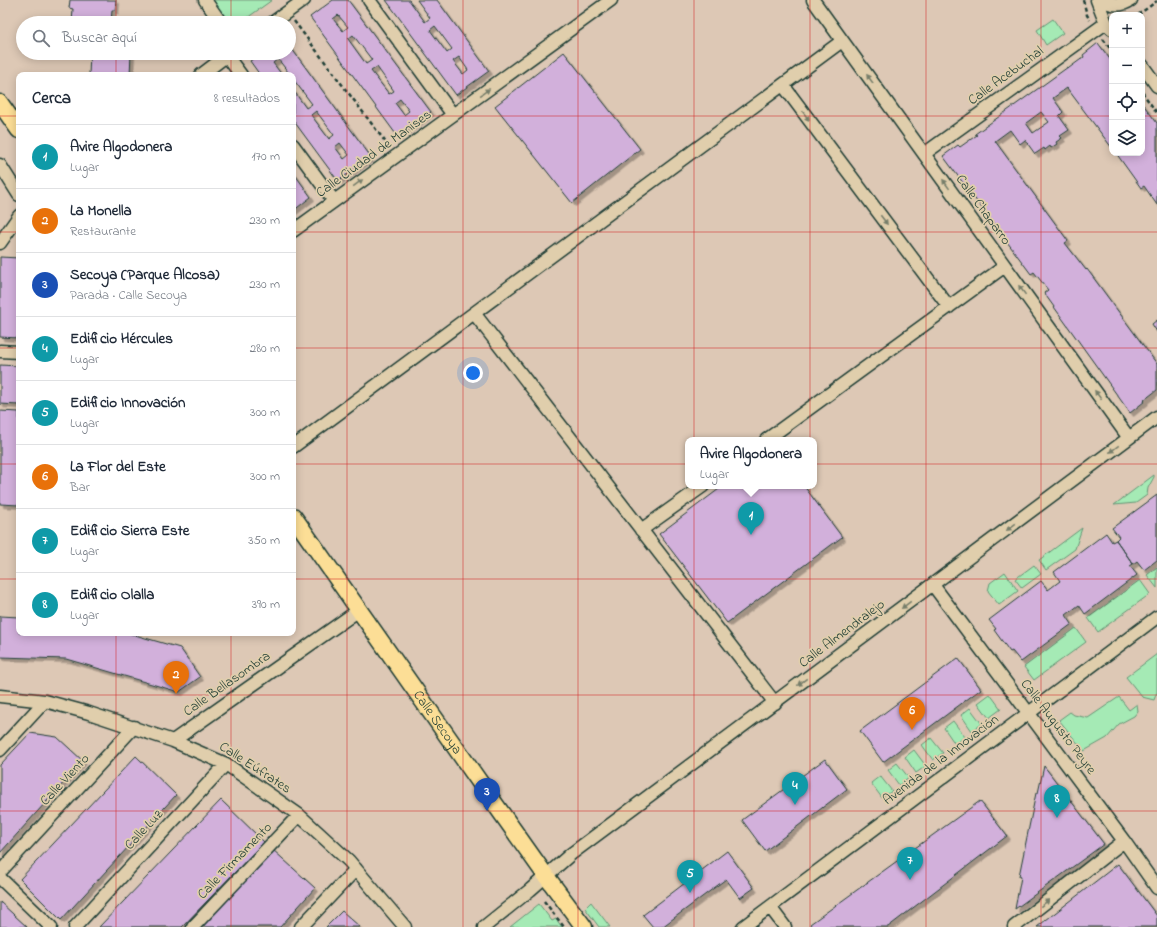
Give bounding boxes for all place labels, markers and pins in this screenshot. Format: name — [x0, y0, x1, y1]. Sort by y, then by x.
pin: 1 — [738, 502, 764, 535]
pin: 2 — [163, 661, 189, 694]
pin: 6 — [899, 697, 925, 730]
pin: 4 — [782, 772, 808, 805]
pin: 3 — [474, 778, 500, 811]
pin: 8 — [1044, 785, 1070, 818]
pin: 7 — [897, 847, 923, 880]
pin: 5 — [677, 860, 703, 893]

